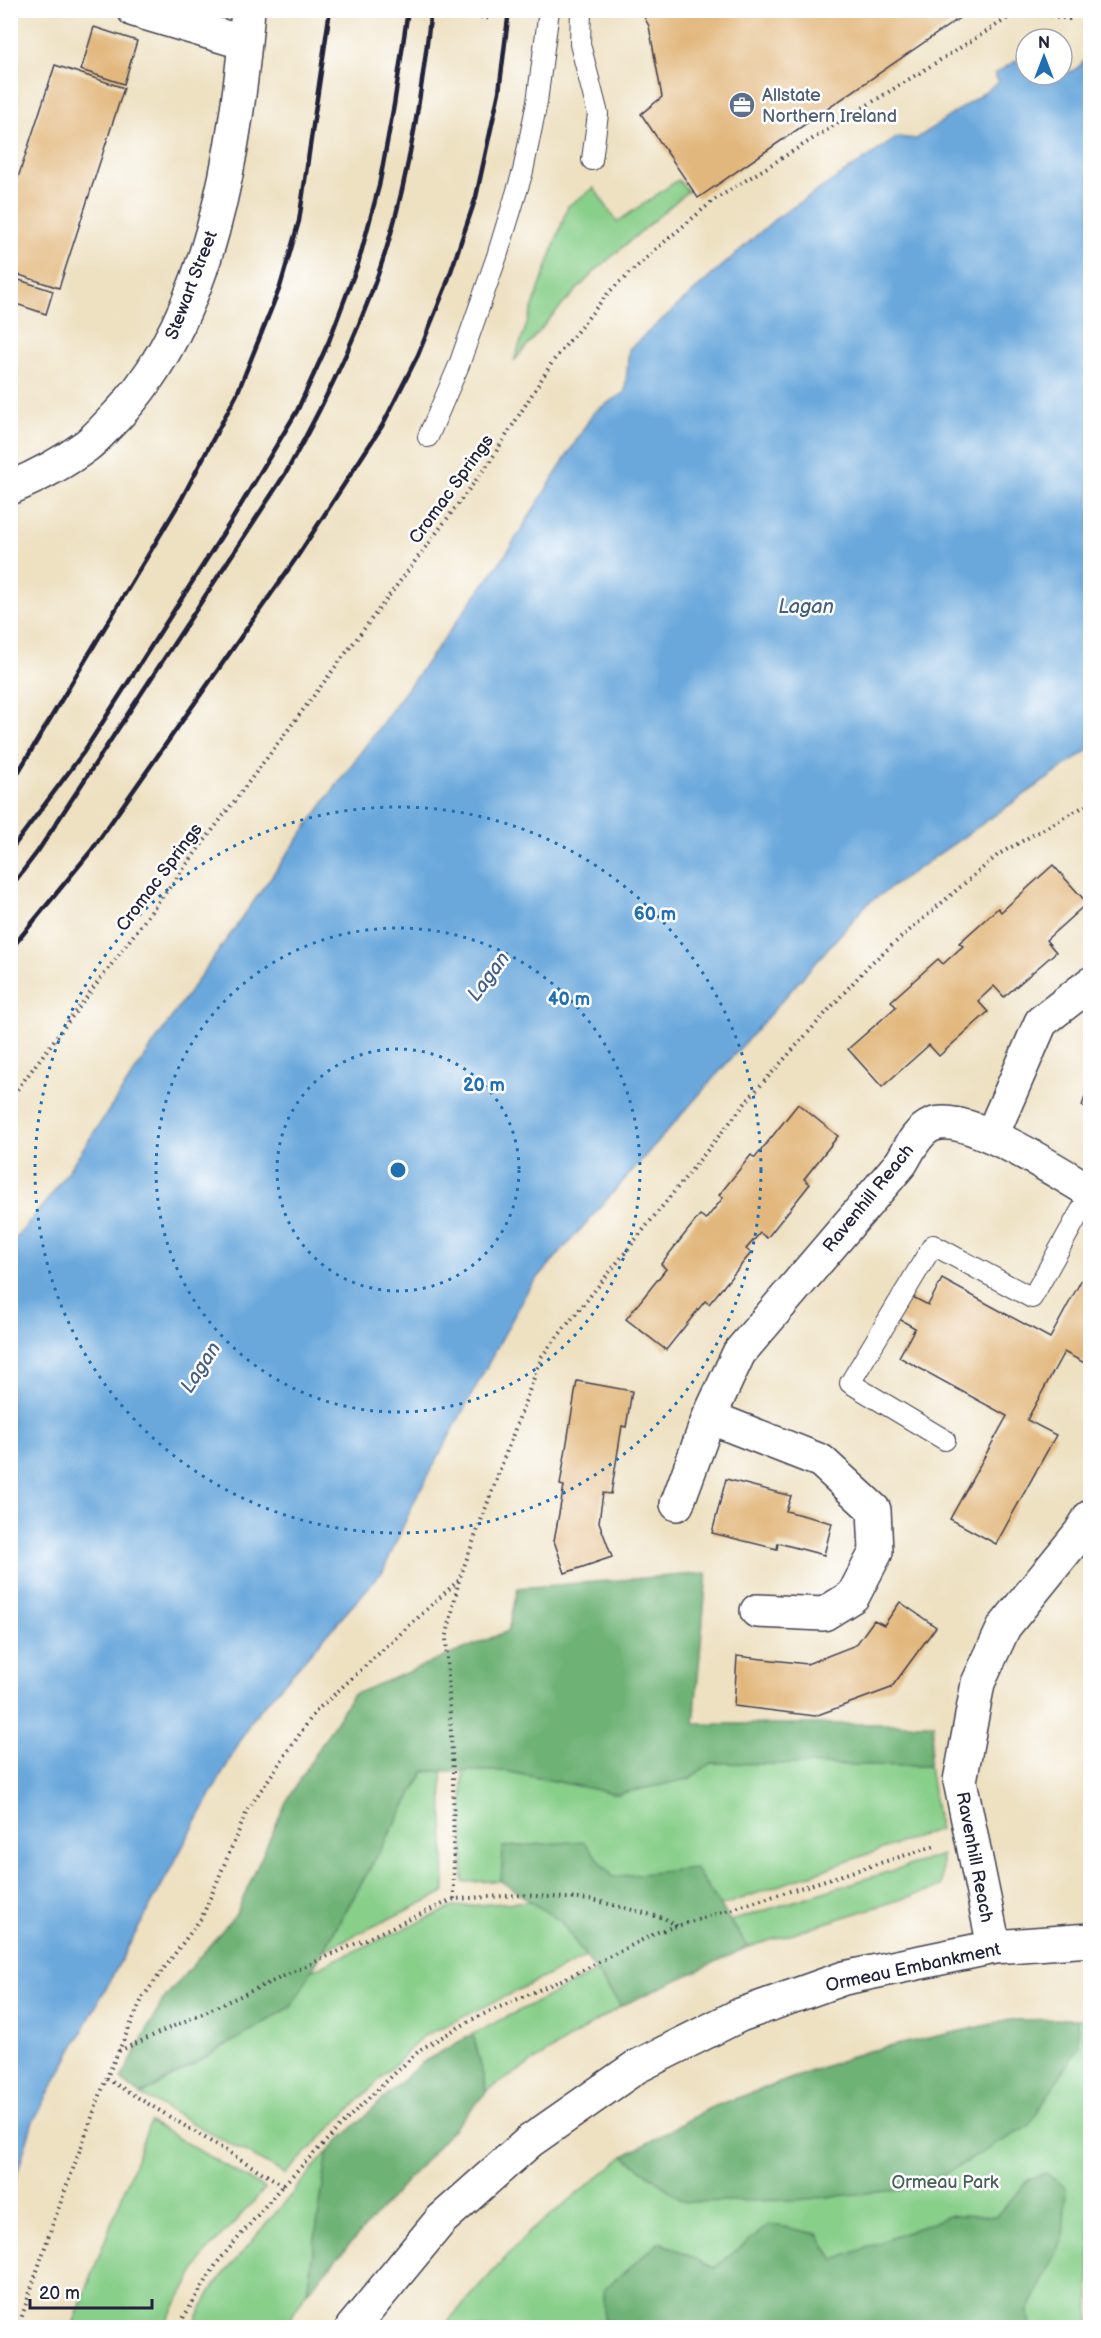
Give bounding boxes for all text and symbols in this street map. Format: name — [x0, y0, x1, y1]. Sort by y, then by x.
north arrow — [1014, 27, 1074, 87]
text: N — [1038, 34, 1050, 53]
place label: Allstate Northern Ireland — [762, 85, 897, 127]
office icon: Allstate Northern Ireland — [727, 90, 757, 120]
street label: Stewart Street — [161, 227, 222, 343]
street label: Cromac Springs — [405, 431, 498, 548]
water label: Lagan — [778, 595, 834, 619]
street label: Cromac Springs — [112, 819, 207, 935]
text: 60 m — [634, 904, 676, 925]
water label: Lagan — [462, 947, 515, 1006]
text: 40 m — [548, 989, 590, 1010]
text: 20 m — [463, 1075, 505, 1096]
street label: Ravenhill Reach — [819, 1140, 918, 1256]
centre of rings — [388, 1160, 408, 1180]
water label: Lagan — [176, 1338, 226, 1397]
street label: Ravenhill Reach — [952, 1790, 997, 1924]
street label: Ormeau Embankment — [824, 1939, 1003, 1996]
park label: Ormeau Park — [892, 2172, 999, 2193]
scale bar — [30, 2272, 152, 2310]
text: 20 m — [39, 2283, 80, 2304]

